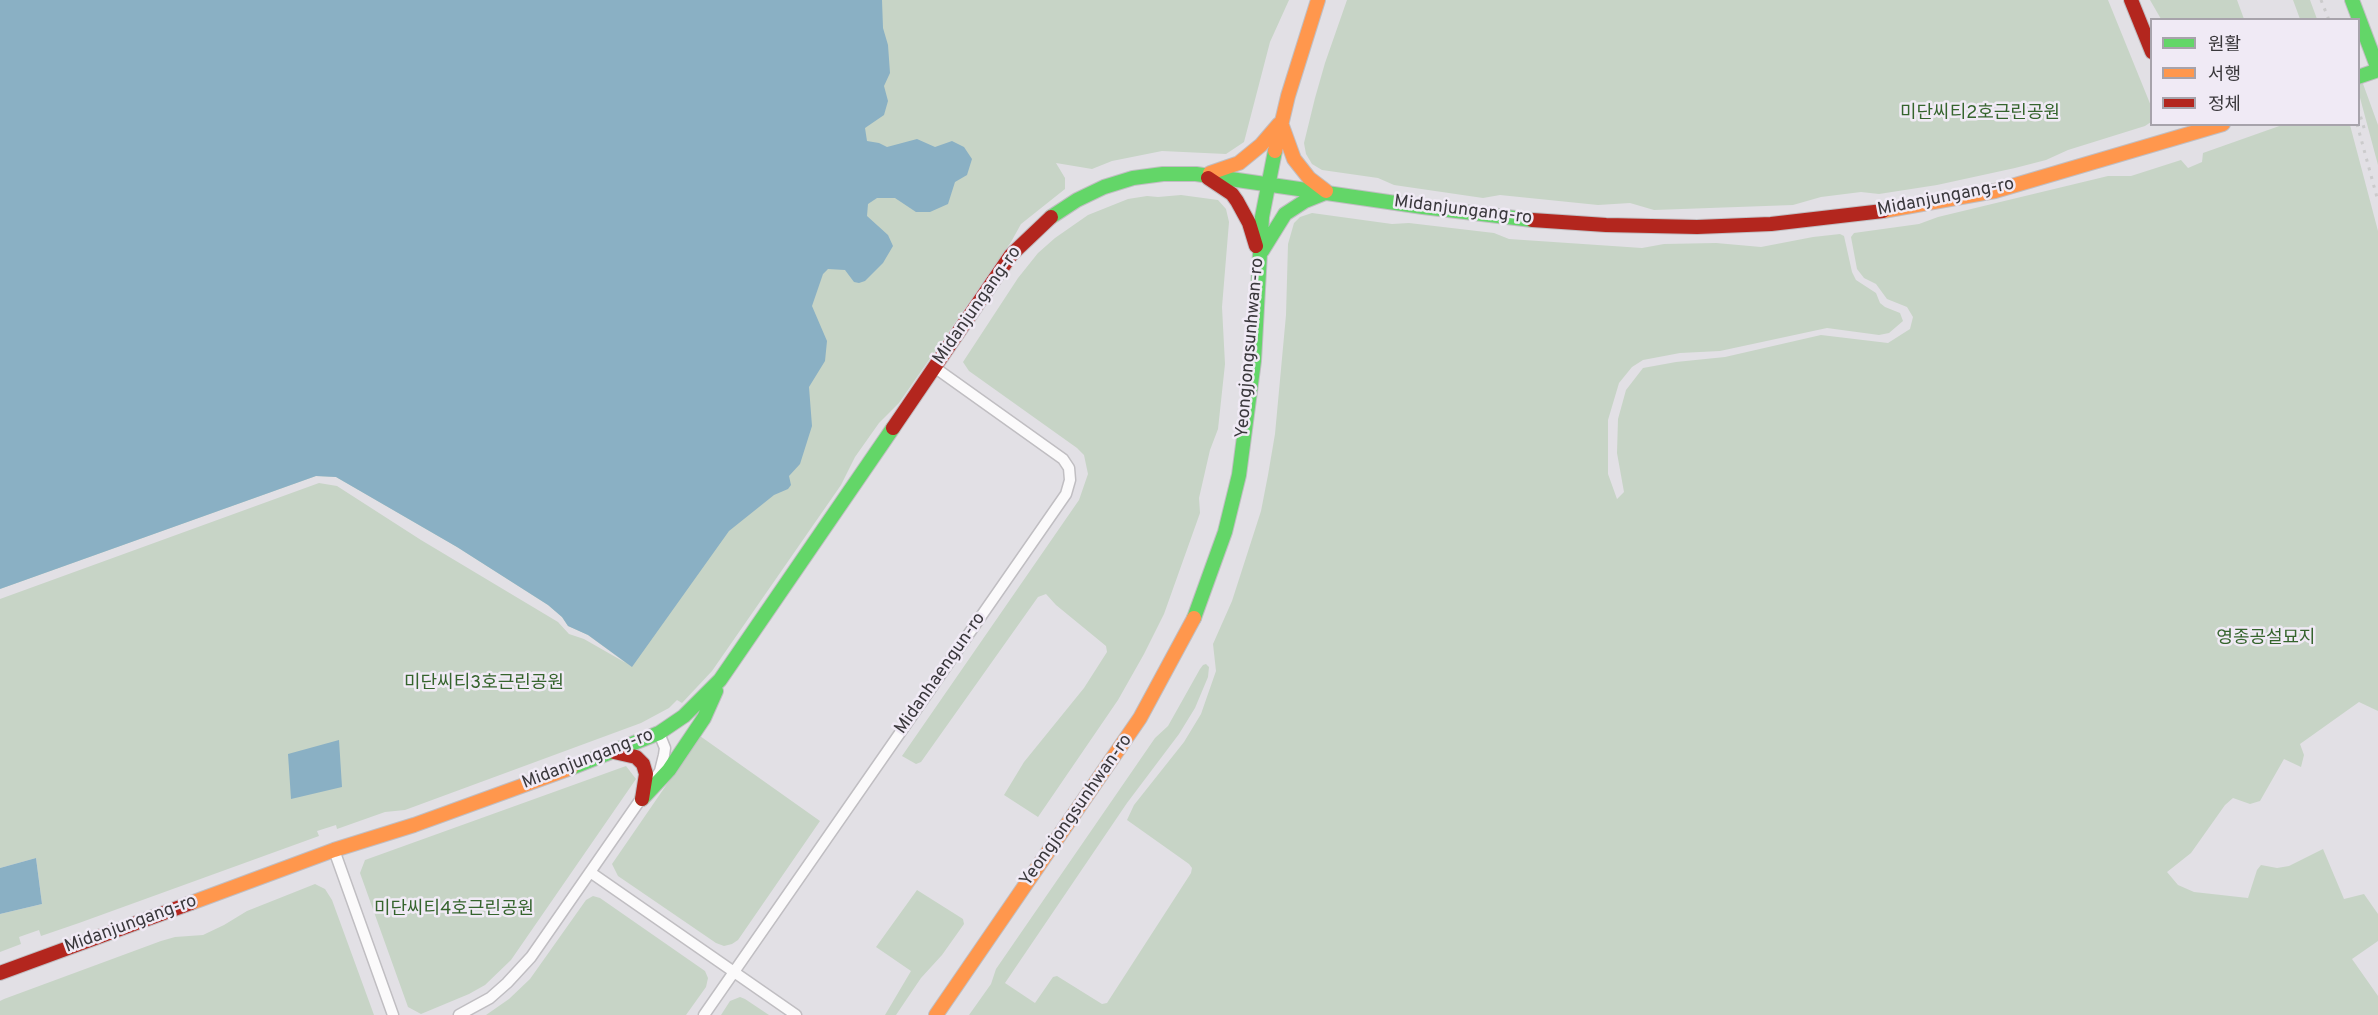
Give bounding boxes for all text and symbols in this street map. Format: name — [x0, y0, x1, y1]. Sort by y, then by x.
legend — [2150, 18, 2360, 126]
text: 원활 — [2208, 34, 2241, 57]
text: 서행 — [2208, 64, 2241, 87]
text: 정체 — [2208, 94, 2241, 117]
park label: 미단씨티2호근린공원 — [1900, 103, 2060, 125]
street label: Midanjungang-ro — [1876, 174, 2016, 222]
street label: Midanjungang-ro — [1393, 192, 1533, 230]
street label: Midanjungang-ro — [929, 243, 1027, 369]
street label: Yeongjongsunhwan-ro — [1232, 257, 1270, 439]
street label: Midanhaengun-ro — [891, 609, 991, 739]
park label: 영종공설묘지 — [2216, 628, 2316, 650]
park label: 미단씨티3호근린공원 — [404, 673, 564, 695]
street label: Midanjungang-ro — [519, 725, 657, 795]
street label: Yeongjongsunhwan-ro — [1016, 731, 1138, 891]
street label: Midanjungang-ro — [62, 891, 200, 959]
park label: 미단씨티4호근린공원 — [374, 899, 534, 921]

